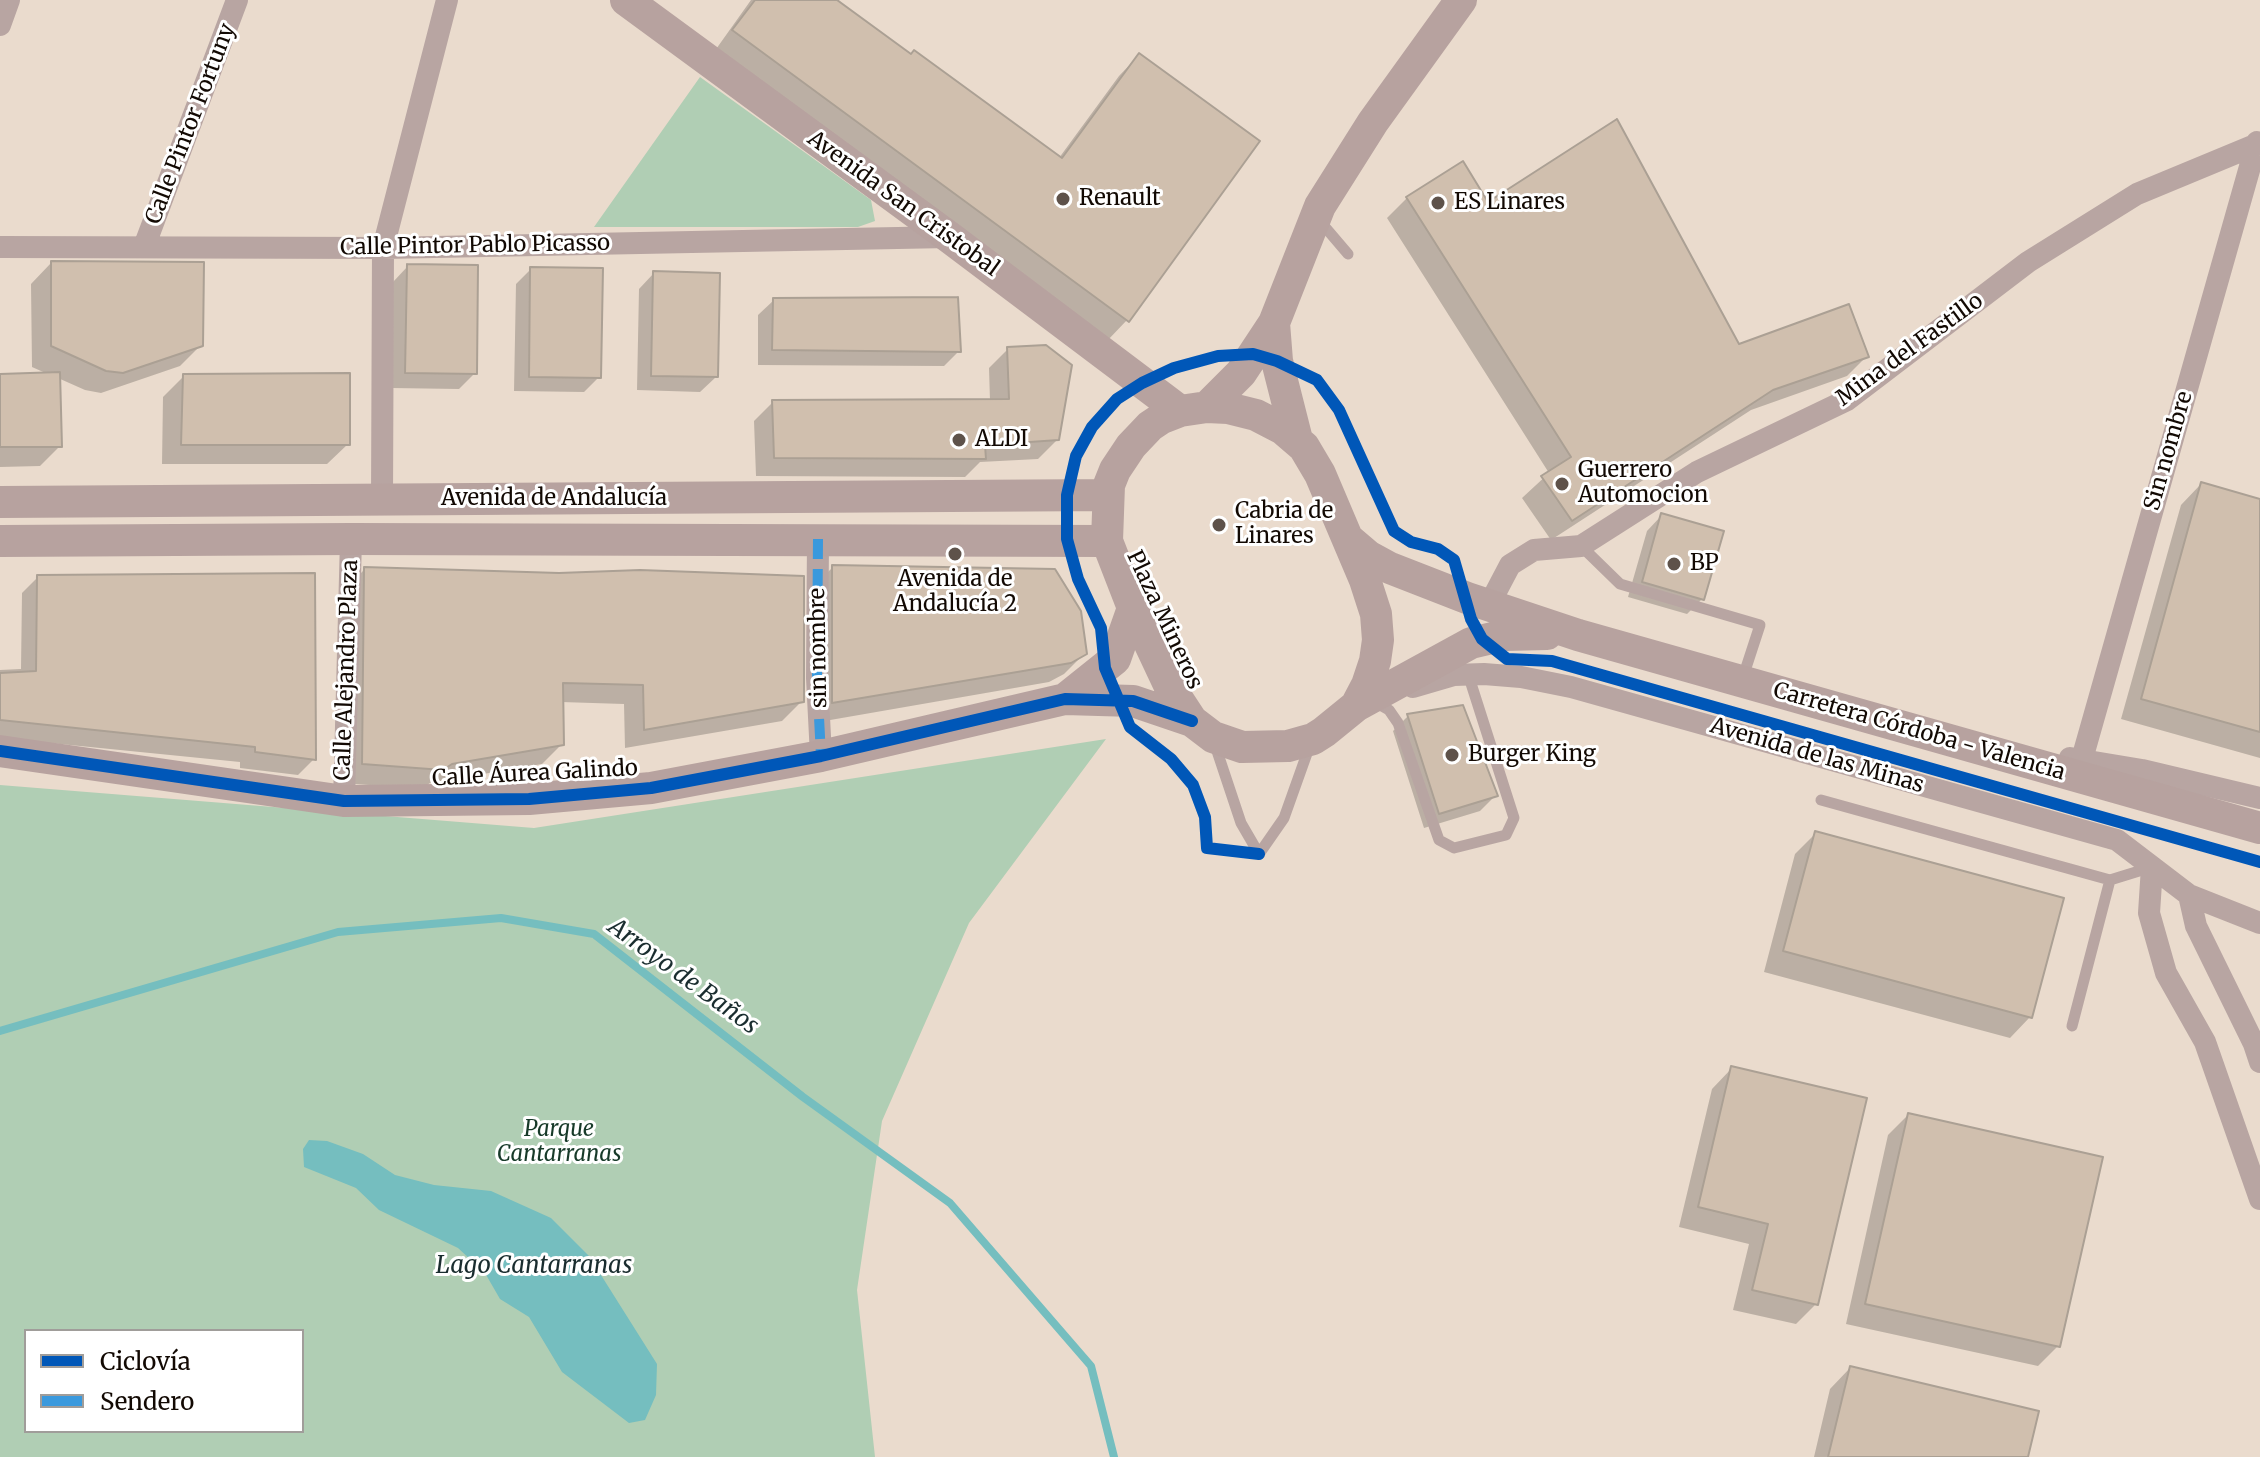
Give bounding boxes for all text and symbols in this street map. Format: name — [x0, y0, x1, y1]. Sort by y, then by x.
street label: Calle Pintor Fortuny — [141, 20, 241, 228]
street label: Avenida San Cristobal — [802, 126, 1004, 282]
place label: Renault — [1079, 186, 1161, 212]
marker: Renault — [1054, 190, 1072, 208]
place label: ES Linares — [1454, 190, 1565, 216]
marker: ES Linares — [1429, 194, 1447, 212]
street label: Calle Pintor Pablo Picasso — [340, 230, 610, 262]
street label: Mina del Fastillo — [1832, 288, 1988, 412]
street label: Sin nombre — [2139, 388, 2199, 514]
place label: ALDI — [975, 427, 1028, 453]
marker: ALDI — [950, 431, 968, 449]
place label: Guerrero Automocion — [1578, 458, 1708, 510]
marker: Guerrero Automocion — [1553, 475, 1571, 493]
street label: Avenida de Andalucía — [441, 486, 667, 512]
place label: Cabria de Linares — [1235, 499, 1333, 550]
marker: Cabria de Linares — [1210, 516, 1228, 534]
marker: Avenida de Andalucía 2 — [946, 545, 964, 563]
street label: Plaza Mineros — [1120, 547, 1208, 693]
place label: BP — [1690, 551, 1719, 577]
marker: BP — [1665, 555, 1683, 573]
street label: Calle Alejandro Plaza — [330, 559, 364, 781]
place label: Avenida de Andalucía 2 — [893, 567, 1017, 618]
street label: sin nombre — [805, 588, 833, 708]
street label: Carretera Córdoba - Valencia — [1770, 678, 2068, 786]
street label: Avenida de las Minas — [1707, 713, 1927, 799]
place label: Burger King — [1468, 742, 1596, 768]
marker: Burger King — [1443, 746, 1461, 764]
street label: Calle Áurea Galindo — [431, 755, 639, 793]
water label: Arroyo de Baños — [602, 913, 764, 1041]
park label: Parque Cantarranas — [497, 1117, 621, 1168]
water label: Lago Cantarranas — [436, 1252, 632, 1280]
legend — [24, 1329, 304, 1433]
text: Ciclovía — [100, 1346, 191, 1377]
text: Sendero — [100, 1386, 194, 1417]

